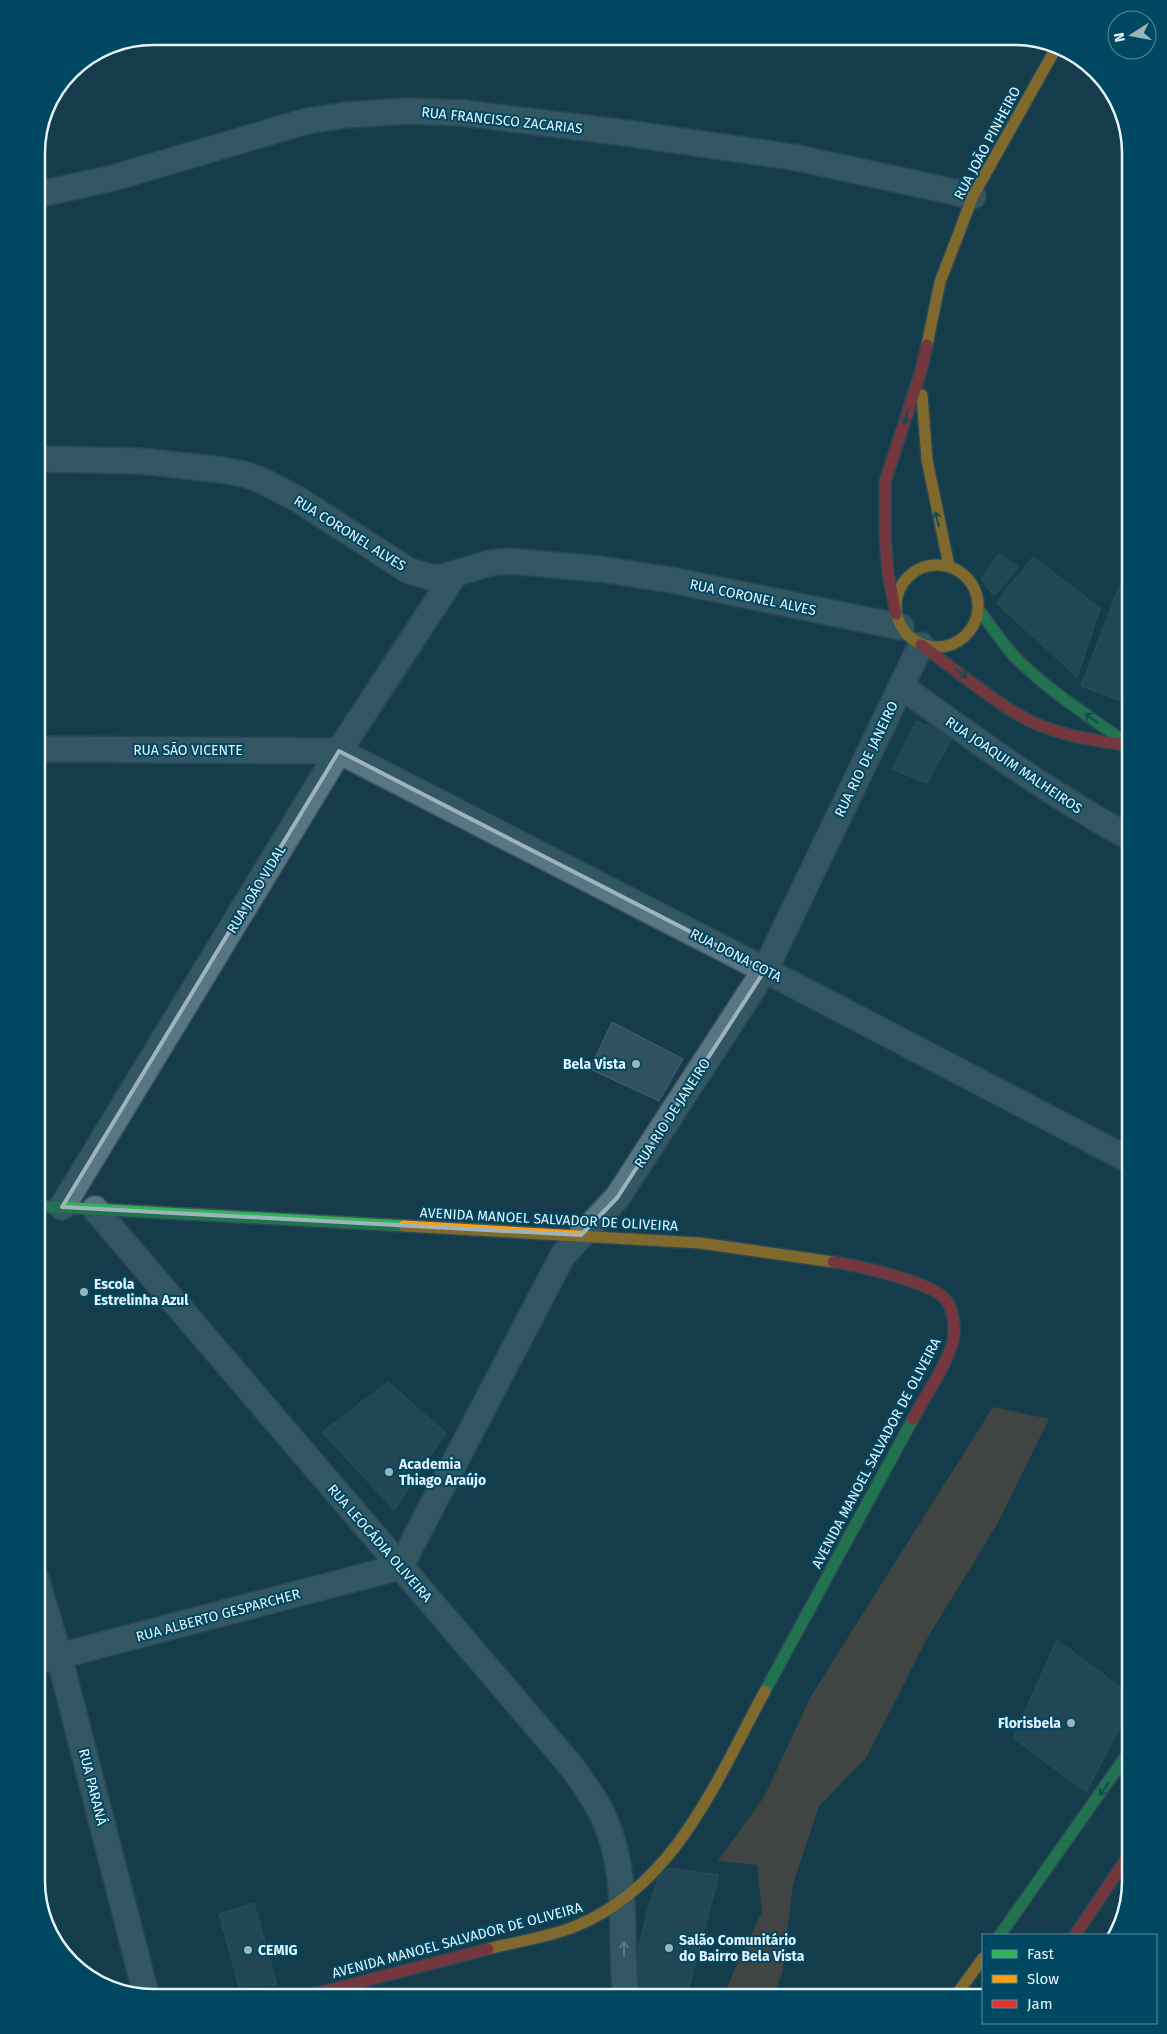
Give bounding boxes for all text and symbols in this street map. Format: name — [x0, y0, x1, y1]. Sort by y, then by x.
north arrow — [1107, 10, 1157, 60]
text: N — [1110, 31, 1129, 44]
street label: RUA JOÃO PINHEIRO — [951, 84, 1024, 203]
street label: RUA FRANCISCO ZACARIAS — [420, 104, 584, 137]
one-way arrow — [901, 409, 911, 425]
street label: RUA CORONEL ALVES — [291, 492, 409, 575]
one-way arrow — [932, 511, 941, 527]
street label: RUA CORONEL ALVES — [688, 576, 818, 619]
one-way arrow — [953, 668, 967, 678]
street label: RUA RIO DE JANEIRO — [831, 698, 902, 820]
street label: RUA JOAQUIM MALHEIROS — [942, 713, 1086, 818]
one-way arrow — [1084, 713, 1098, 723]
street label: RUA SÃO VICENTE — [133, 742, 243, 759]
street label: RUA JOÃO VIDAL — [223, 842, 290, 937]
street label: RUA DONA COTA — [687, 925, 784, 986]
street label: RUA RIO DE JANEIRO — [631, 1055, 714, 1171]
place label: Bela Vista — [563, 1056, 626, 1073]
marker: Bela Vista — [630, 1058, 642, 1070]
street label: AVENIDA MANOEL SALVADOR DE OLIVEIRA — [419, 1204, 679, 1235]
place label: Escola Estrelinha Azul — [94, 1276, 189, 1309]
marker: Escola Estrelinha Azul — [78, 1286, 90, 1298]
street label: AVENIDA MANOEL SALVADOR DE OLIVEIRA — [808, 1335, 945, 1571]
place label: Academia Thiago Araújo — [398, 1456, 486, 1489]
marker: Academia Thiago Araújo — [383, 1466, 395, 1478]
street label: RUA LEOCÁDIA OLIVEIRA — [324, 1480, 436, 1606]
street label: RUA ALBERTO GESPARCHER — [134, 1585, 303, 1646]
place label: Florisbela — [998, 1715, 1061, 1732]
marker: Florisbela — [1065, 1717, 1077, 1729]
street label: RUA PARANÁ — [75, 1747, 111, 1827]
one-way arrow — [1099, 1782, 1109, 1796]
street label: AVENIDA MANOEL SALVADOR DE OLIVEIRA — [330, 1899, 584, 1982]
place label: Salão Comunitário do Bairro Bela Vista — [679, 1932, 805, 1965]
legend — [982, 1934, 1157, 2024]
one-way arrow — [619, 1941, 629, 1958]
place label: CEMIG — [258, 1942, 298, 1959]
marker: Salão Comunitário do Bairro Bela Vista — [663, 1942, 675, 1954]
marker: CEMIG — [242, 1944, 254, 1956]
text: Fast — [1027, 1945, 1054, 1963]
text: Slow — [1027, 1970, 1059, 1988]
text: Jam — [1027, 1995, 1053, 2013]

